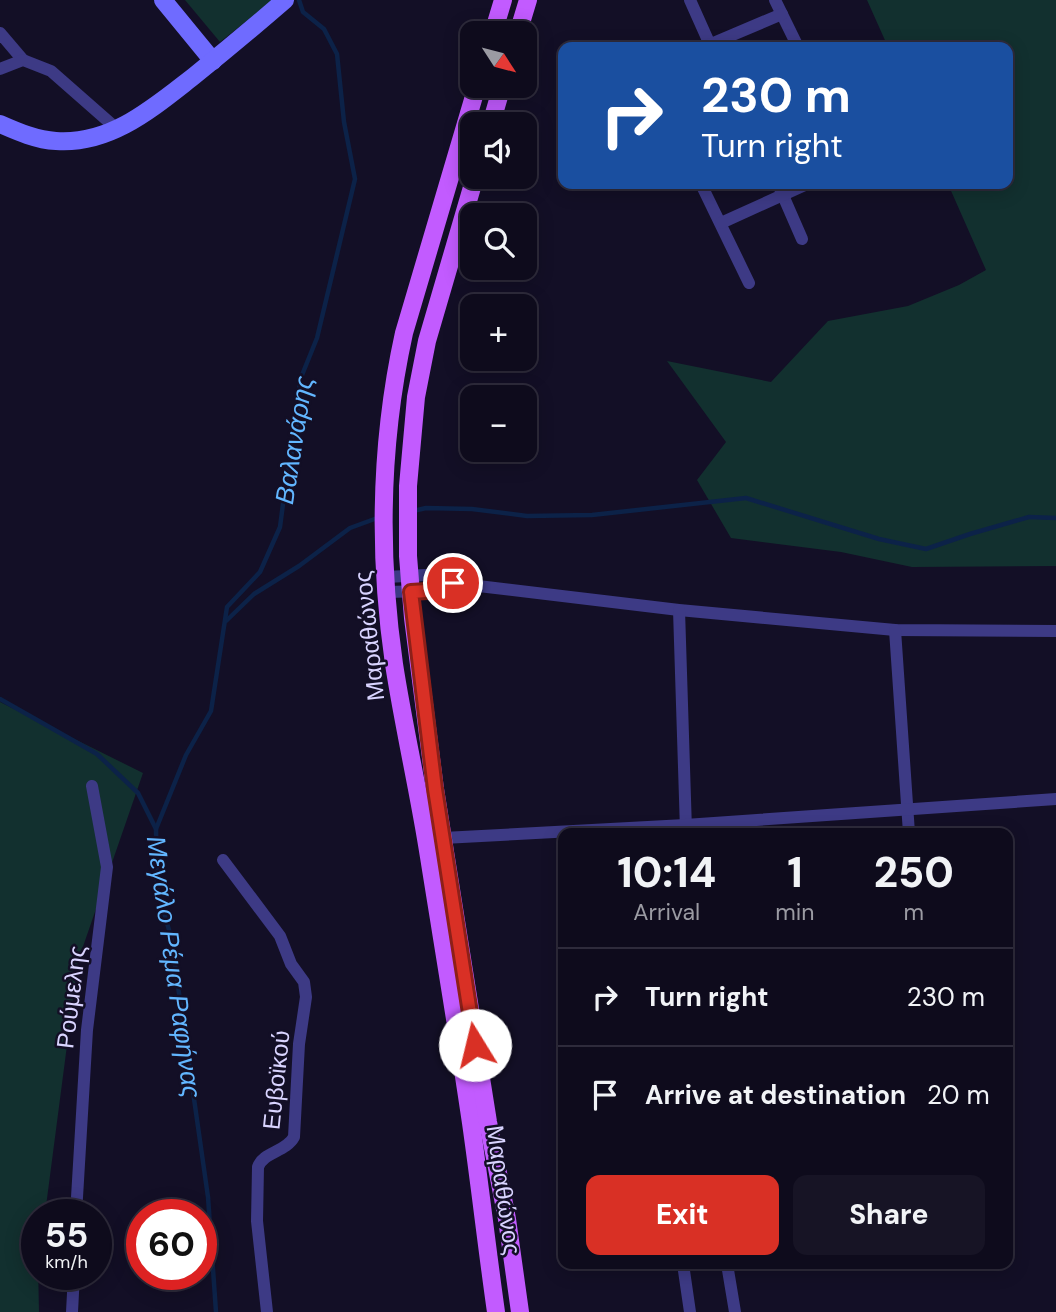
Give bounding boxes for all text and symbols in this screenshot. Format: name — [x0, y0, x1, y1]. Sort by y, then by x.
north arrow — [460, 21, 537, 98]
map controls — [460, 21, 537, 462]
text: 230 m — [701, 63, 851, 127]
icon: right — [586, 70, 677, 161]
button: sound — [460, 112, 537, 189]
text: Turn right — [701, 125, 843, 167]
button: search — [460, 203, 537, 280]
button: + — [460, 294, 537, 371]
water label: Βαλανάρης — [267, 373, 321, 506]
button: − — [460, 385, 537, 462]
pin — [423, 553, 483, 613]
icon: arrive — [434, 564, 472, 602]
street label: Μαραθώνος — [347, 570, 391, 702]
water label: Μεγάλο Ρέμα Ραφήνας — [139, 834, 209, 1101]
text: 10:14 — [617, 845, 716, 900]
text: 1 — [787, 845, 803, 900]
text: 250 — [874, 845, 954, 900]
text: Arrival — [633, 897, 700, 927]
text: min — [775, 897, 815, 927]
text: m — [904, 897, 924, 927]
street label: Ρούμελης — [49, 944, 93, 1050]
icon: right — [586, 978, 624, 1016]
text: Turn right — [645, 980, 769, 1014]
text: 230 m — [907, 980, 985, 1014]
position arrow — [438, 1008, 512, 1082]
street label: Ευβοϊκού — [255, 1029, 297, 1131]
icon: arrive — [586, 1076, 624, 1114]
text: Arrive at destination — [645, 1078, 906, 1112]
text: 20 m — [927, 1078, 990, 1112]
street label: Μαραθώνος — [480, 1123, 528, 1257]
button: Exit — [586, 1175, 779, 1255]
button: Share — [793, 1175, 985, 1255]
speed limit sign: 60 — [126, 1199, 217, 1290]
text: 55 — [45, 1212, 88, 1258]
text: km/h — [45, 1250, 88, 1274]

